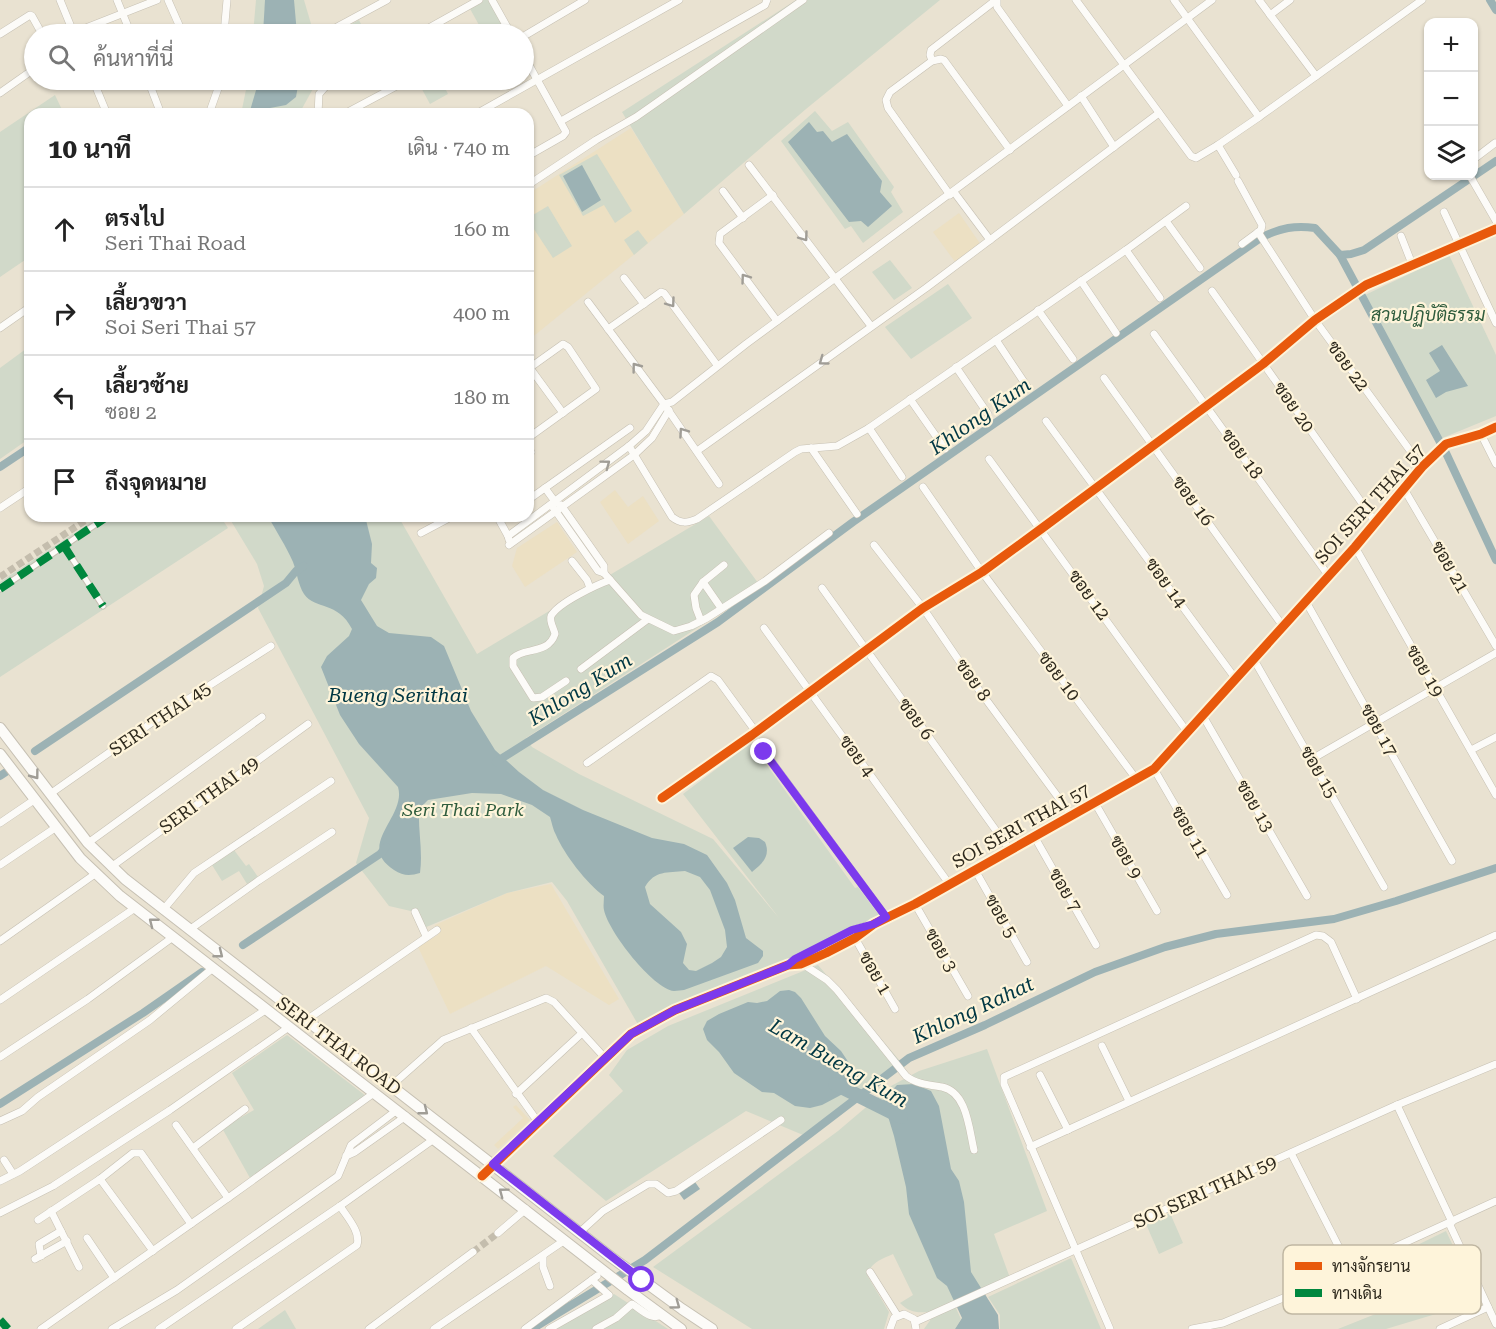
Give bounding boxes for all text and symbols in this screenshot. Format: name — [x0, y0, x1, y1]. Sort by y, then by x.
map controls — [1424, 18, 1478, 180]
button: + — [1424, 18, 1478, 72]
search box — [24, 24, 534, 90]
icon: search — [45, 41, 78, 74]
text: ค้นหาที่นี่ — [93, 46, 173, 71]
button: − — [1424, 72, 1478, 126]
button: layers — [1424, 126, 1478, 180]
text: 10 นาที — [48, 134, 132, 164]
text: เดิน · 740 m — [407, 136, 510, 160]
text: ตรงไป — [105, 206, 165, 231]
icon: ahead — [48, 213, 81, 246]
text: 160 m — [453, 217, 510, 241]
one-way arrow — [797, 230, 808, 241]
text: Seri Thai Road — [105, 231, 246, 255]
one-way arrow — [741, 274, 752, 285]
text: เลี้ยวขวา — [105, 290, 187, 315]
one-way arrow — [664, 296, 675, 307]
icon: right — [48, 297, 81, 330]
text: 400 m — [453, 301, 510, 325]
park label: สวนปฏิบัติธรรม — [1371, 304, 1485, 327]
text: Soi Seri Thai 57 — [105, 315, 256, 339]
street label: ซอย 22 — [1323, 337, 1374, 395]
one-way arrow — [819, 353, 830, 364]
one-way arrow — [633, 362, 644, 373]
water label: Khlong Kum — [924, 372, 1035, 460]
text: เลี้ยวซ้าย — [105, 373, 189, 398]
street label: ซอย 20 — [1270, 377, 1319, 436]
icon: left — [48, 381, 81, 414]
text: 180 m — [453, 385, 510, 409]
text: ซอย 2 — [105, 400, 157, 424]
street label: ซอย 18 — [1217, 425, 1268, 483]
one-way arrow — [679, 427, 690, 438]
street label: SOI SERI THAI 57 — [1310, 439, 1429, 568]
one-way arrow — [600, 460, 611, 471]
icon: arrive — [48, 465, 81, 498]
text: ถึงจุดหมาย — [105, 470, 207, 495]
street label: ซอย 16 — [1168, 472, 1219, 530]
street label: ซอย 21 — [1427, 537, 1474, 597]
street label: ซอย 14 — [1141, 554, 1192, 612]
street label: ซอย 12 — [1064, 566, 1115, 624]
street label: ซอย 19 — [1402, 641, 1449, 701]
street label: ซอย 10 — [1034, 647, 1085, 705]
water label: Khlong Kum — [523, 648, 636, 731]
street label: ซอย 8 — [951, 655, 995, 705]
street label: SERI THAI 45 — [105, 677, 214, 760]
water label: Bueng Serithai — [327, 683, 468, 707]
street label: ซอย 6 — [894, 694, 939, 744]
street label: ซอย 17 — [1357, 700, 1402, 760]
street label: ซอย 4 — [835, 731, 880, 781]
route end — [750, 738, 776, 764]
street label: ซอย 15 — [1296, 742, 1343, 802]
street label: SERI THAI 49 — [155, 752, 262, 838]
one-way arrow — [28, 768, 39, 779]
street label: ซอย 13 — [1232, 776, 1279, 836]
street label: SOI SERI THAI 57 — [948, 779, 1093, 872]
park label: Seri Thai Park — [401, 799, 524, 820]
street label: ซอย 11 — [1167, 802, 1214, 862]
street label: ซอย 9 — [1106, 831, 1147, 882]
street label: ซอย 7 — [1045, 864, 1086, 915]
street label: ซอย 5 — [981, 890, 1022, 941]
one-way arrow — [149, 919, 160, 930]
street label: ซอย 3 — [921, 924, 962, 975]
one-way arrow — [212, 946, 223, 957]
street label: ซอย 1 — [855, 947, 896, 998]
water label: Khlong Rahat — [908, 971, 1038, 1049]
street label: SERI THAI ROAD — [273, 992, 406, 1099]
water label: Lam Bueng Kum — [764, 1013, 913, 1112]
one-way arrow — [417, 1103, 428, 1114]
street label: SOI SERI THAI 59 — [1130, 1151, 1280, 1233]
one-way arrow — [499, 1188, 510, 1199]
legend — [1283, 1245, 1481, 1314]
text: ทางจักรยาน — [1332, 1256, 1411, 1276]
route start — [628, 1266, 654, 1292]
text: ทางเดิน — [1332, 1284, 1382, 1303]
one-way arrow — [670, 1298, 681, 1309]

